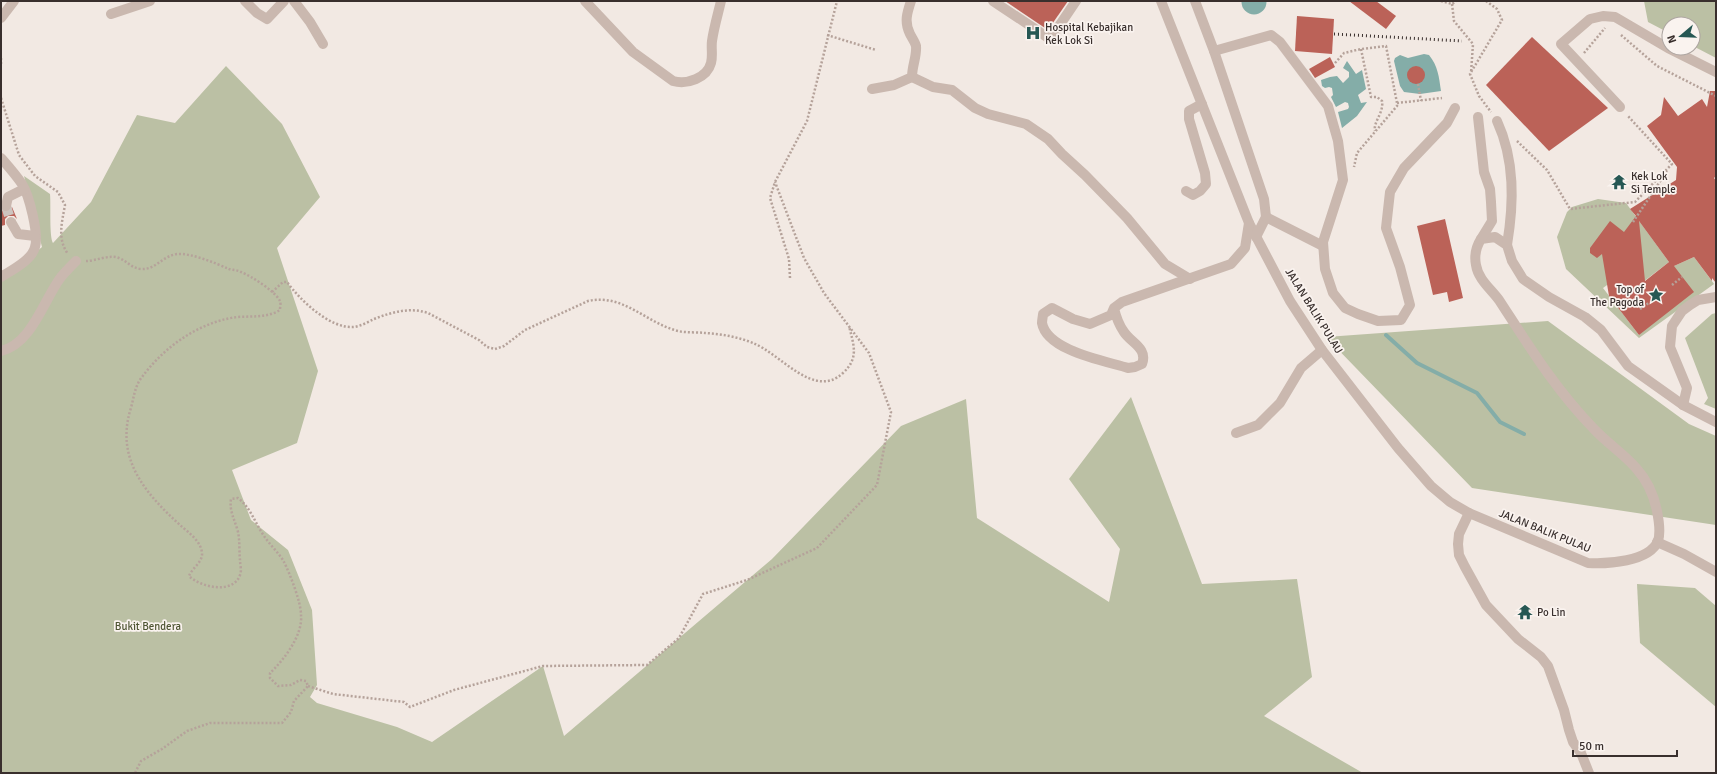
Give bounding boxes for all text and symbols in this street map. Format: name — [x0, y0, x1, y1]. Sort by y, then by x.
north arrow — [1661, 16, 1701, 56]
place label: Hospital Kebajikan Kek Lok Si — [1045, 21, 1133, 47]
hospital icon: Hospital Kebajikan Kek Lok Si — [1024, 24, 1042, 42]
text: N — [1665, 33, 1679, 45]
place label: Kek Lok Si Temple — [1631, 170, 1676, 196]
temple icon: Kek Lok Si Temple — [1610, 173, 1628, 191]
street label: JALAN BALIK PULAU — [1283, 266, 1345, 356]
place label: Top of The Pagoda — [1590, 283, 1645, 309]
place icon: Top of The Pagoda — [1647, 286, 1665, 304]
street label: JALAN BALIK PULAU — [1497, 507, 1593, 555]
temple icon: Po Lin — [1516, 603, 1534, 621]
place label: Po Lin — [1537, 606, 1566, 619]
park label: Bukit Bendera — [115, 620, 182, 633]
scale bar — [1573, 732, 1677, 758]
text: 50 m — [1579, 739, 1604, 754]

